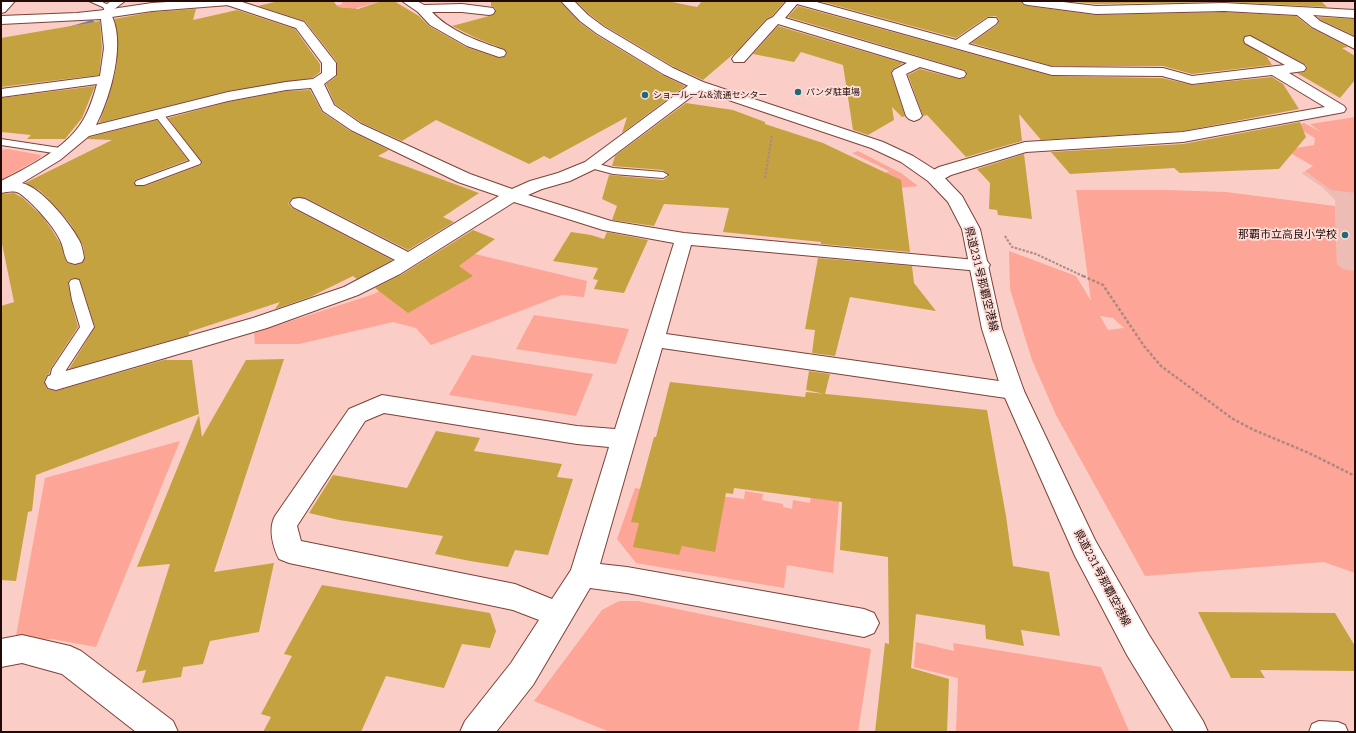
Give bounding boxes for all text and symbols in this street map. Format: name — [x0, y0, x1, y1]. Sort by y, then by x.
marker: パンダ駐車場 — [793, 87, 803, 97]
place label: パンダ駐車場 — [806, 87, 860, 97]
marker: ショールーム&流通センター — [640, 90, 650, 100]
place label: ショールーム&流通センター — [653, 90, 767, 100]
street label: 県道231号那覇空港線 — [962, 225, 1000, 333]
place label: 那覇市立高良小学校 — [1238, 228, 1337, 242]
marker: 那覇市立高良小学校 — [1340, 230, 1350, 240]
street label: 県道231号那覇空港線 — [1071, 527, 1133, 629]

